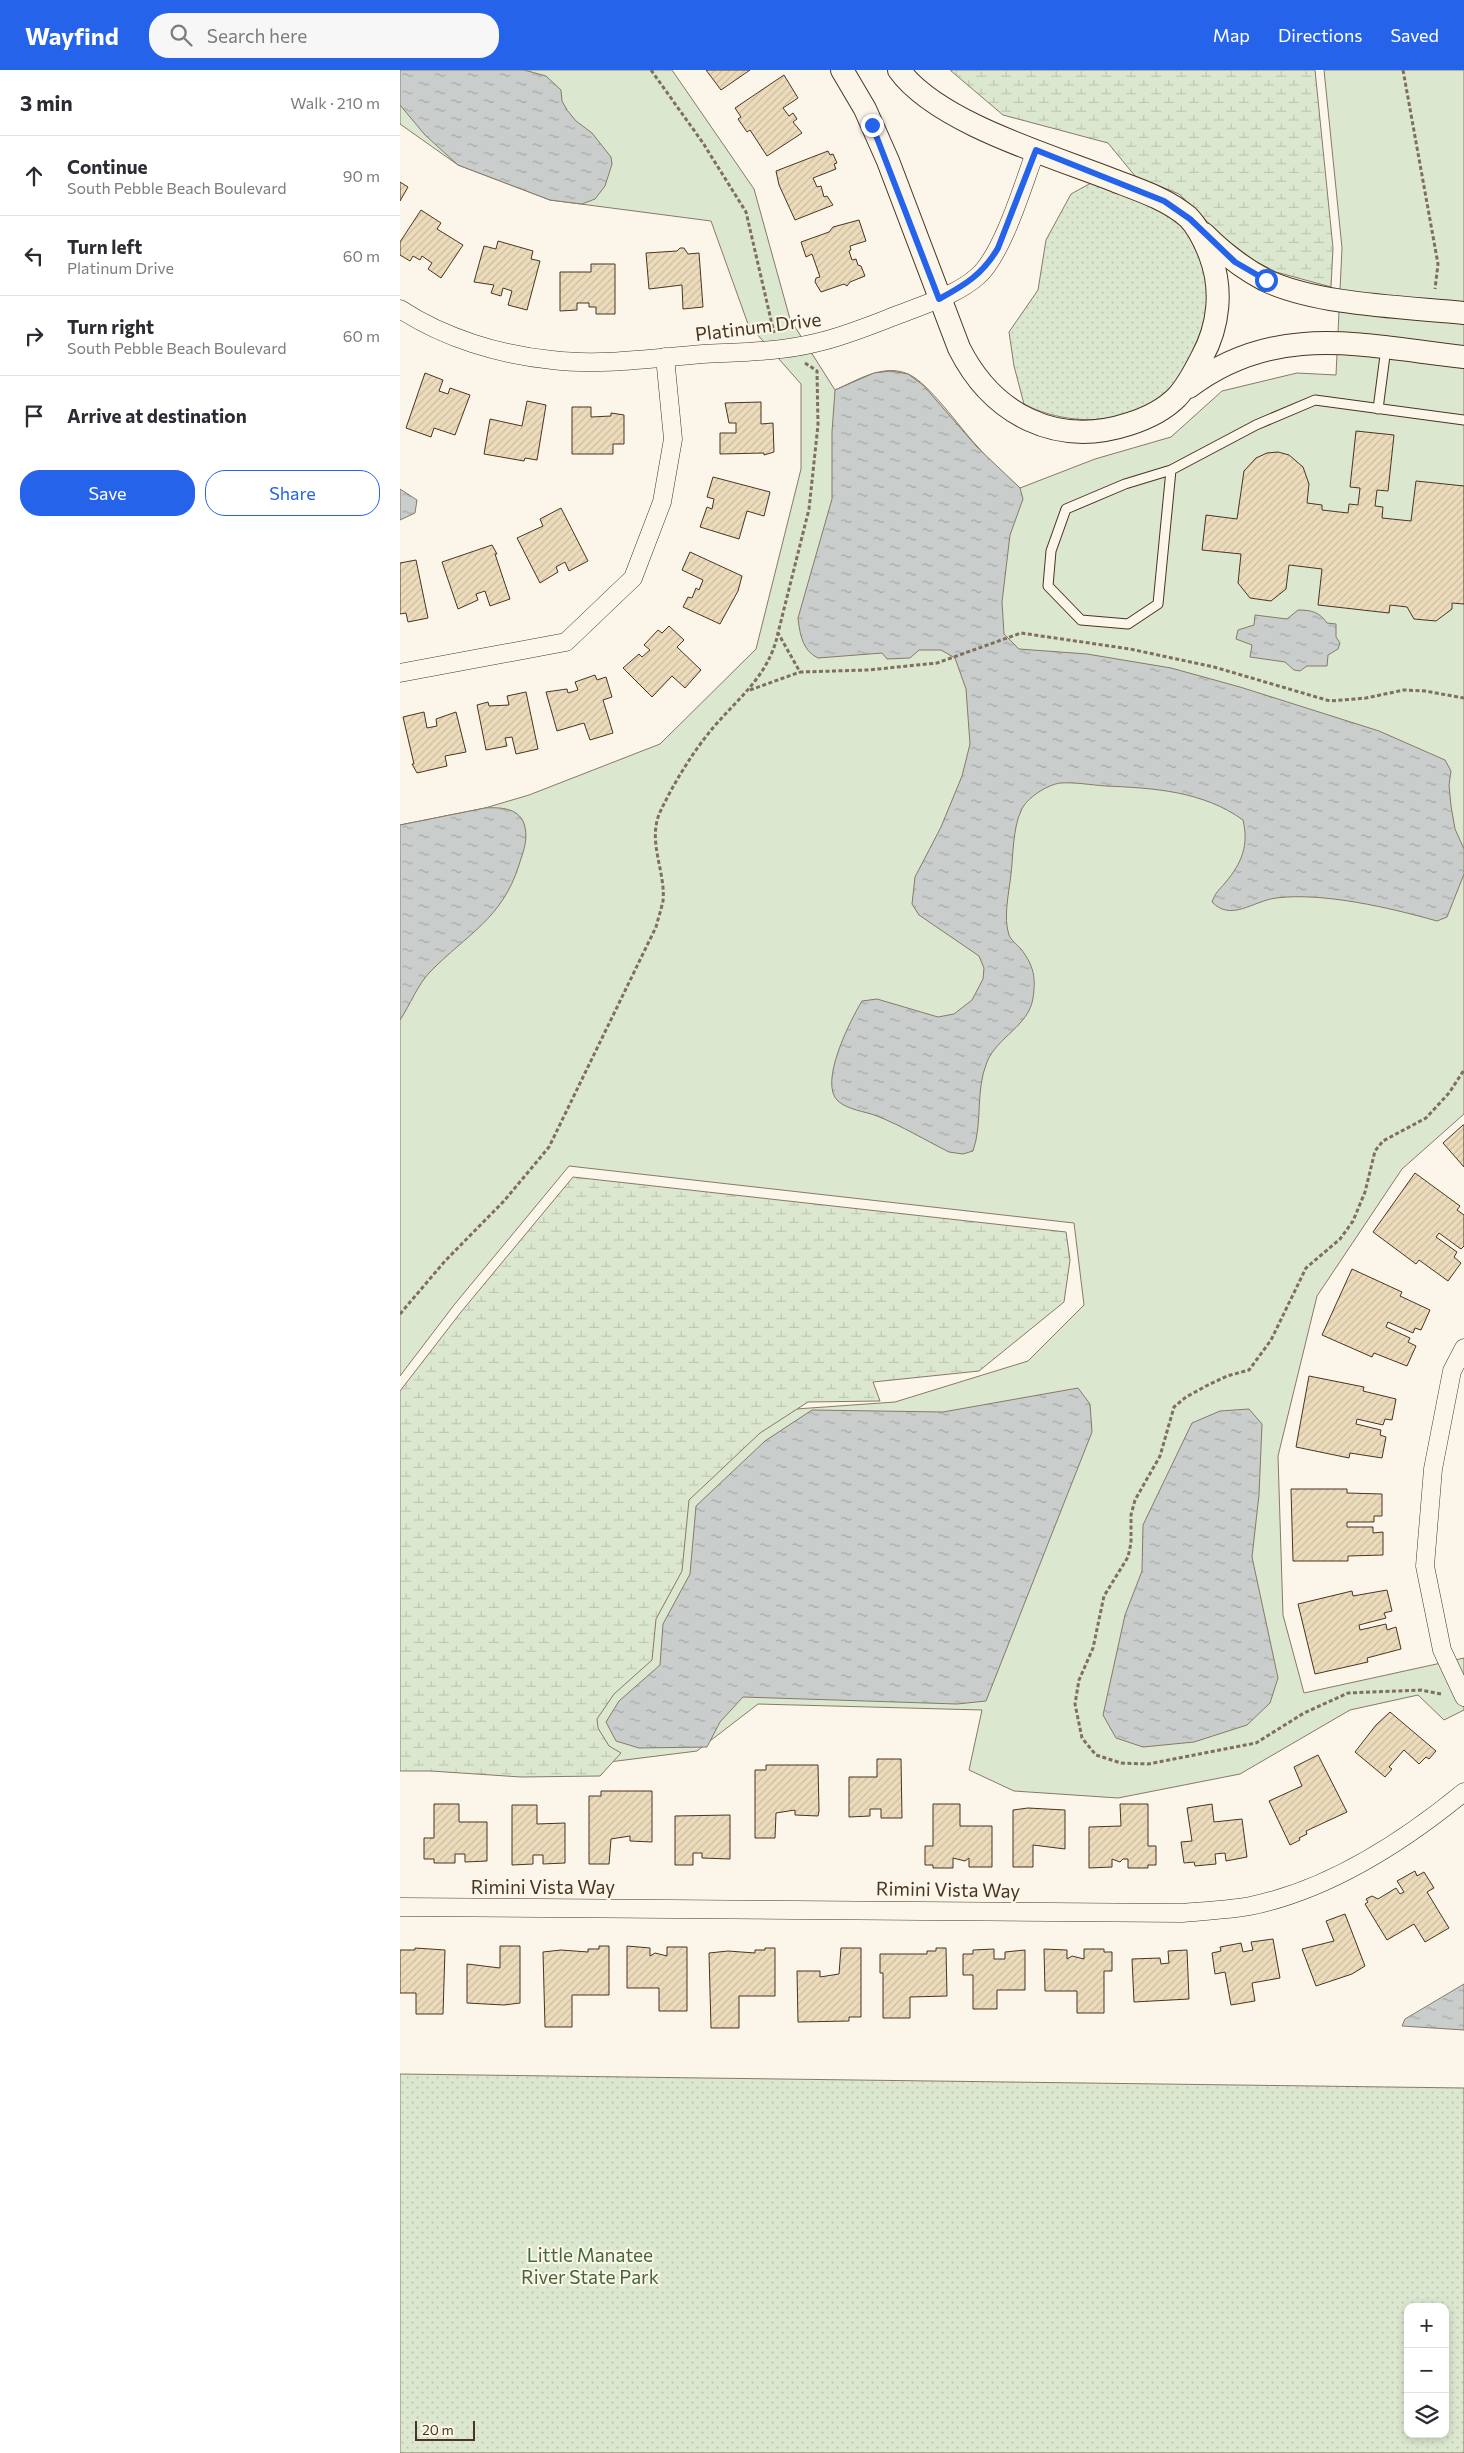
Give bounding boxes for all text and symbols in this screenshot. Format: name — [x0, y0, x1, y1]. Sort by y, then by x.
search box — [149, 13, 499, 58]
text: Wayfind — [25, 21, 119, 50]
icon: search — [167, 21, 195, 49]
text: Search here — [207, 24, 307, 47]
text: Map — [1213, 24, 1250, 46]
text: Directions — [1278, 24, 1362, 46]
text: Saved — [1390, 24, 1439, 46]
text: 3 min — [20, 90, 73, 115]
text: Walk · 210 m — [290, 93, 380, 112]
route end — [861, 114, 884, 137]
text: Continue — [67, 155, 147, 178]
icon: ahead — [20, 162, 48, 190]
text: 90 m — [343, 166, 380, 185]
text: South Pebble Beach Boulevard — [67, 178, 287, 197]
text: Turn left — [67, 235, 142, 258]
icon: left — [20, 242, 48, 270]
text: 60 m — [343, 246, 380, 265]
text: Platinum Drive — [67, 258, 174, 277]
route start — [1255, 269, 1278, 292]
street label: Platinum Drive — [694, 307, 822, 345]
text: Turn right — [67, 315, 154, 338]
icon: right — [20, 322, 48, 350]
text: 60 m — [343, 326, 380, 345]
text: South Pebble Beach Boulevard — [67, 338, 287, 357]
icon: arrive — [20, 402, 48, 430]
text: Arrive at destination — [67, 404, 247, 427]
button: Save — [20, 470, 195, 516]
button: Share — [205, 470, 380, 516]
street label: Rimini Vista Way — [471, 1875, 615, 1898]
street label: Rimini Vista Way — [876, 1876, 1020, 1902]
park label: Little Manatee River State Park — [521, 2243, 659, 2288]
map controls — [1404, 2303, 1449, 2438]
button: + — [1404, 2303, 1449, 2348]
button: − — [1404, 2348, 1449, 2393]
button: layers — [1404, 2393, 1449, 2438]
scale bar — [415, 2418, 475, 2441]
text: 20 m — [422, 2421, 454, 2438]

